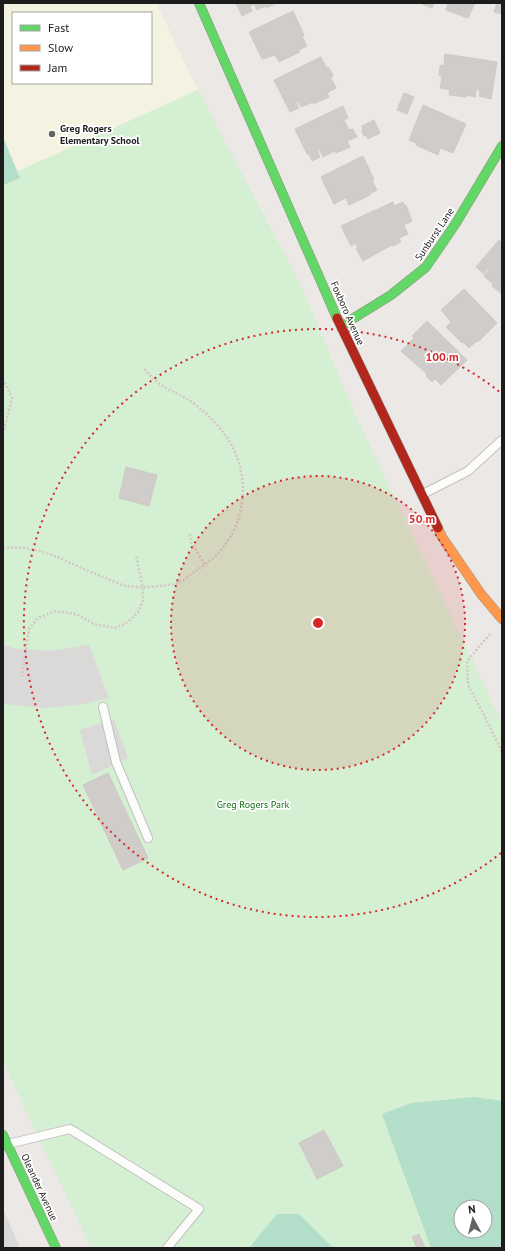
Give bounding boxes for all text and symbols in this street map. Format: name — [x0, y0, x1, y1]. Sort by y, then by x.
legend — [12, 12, 152, 84]
text: Fast — [48, 20, 69, 35]
text: Slow — [48, 40, 73, 55]
text: Jam — [47, 60, 67, 75]
place label: Greg Rogers Elementary School — [60, 122, 140, 147]
marker: Greg Rogers Elementary School — [47, 129, 57, 139]
street label: Sunburst Lane — [412, 205, 457, 263]
street label: Foxboro Avenue — [328, 279, 367, 347]
text: 100 m — [425, 349, 459, 364]
text: 50 m — [409, 511, 435, 526]
centre of rings — [311, 616, 325, 630]
park label: Greg Rogers Park — [217, 798, 289, 811]
street label: Oleander Avenue — [18, 1152, 61, 1223]
north arrow — [453, 1199, 493, 1239]
text: N — [467, 1202, 476, 1216]

